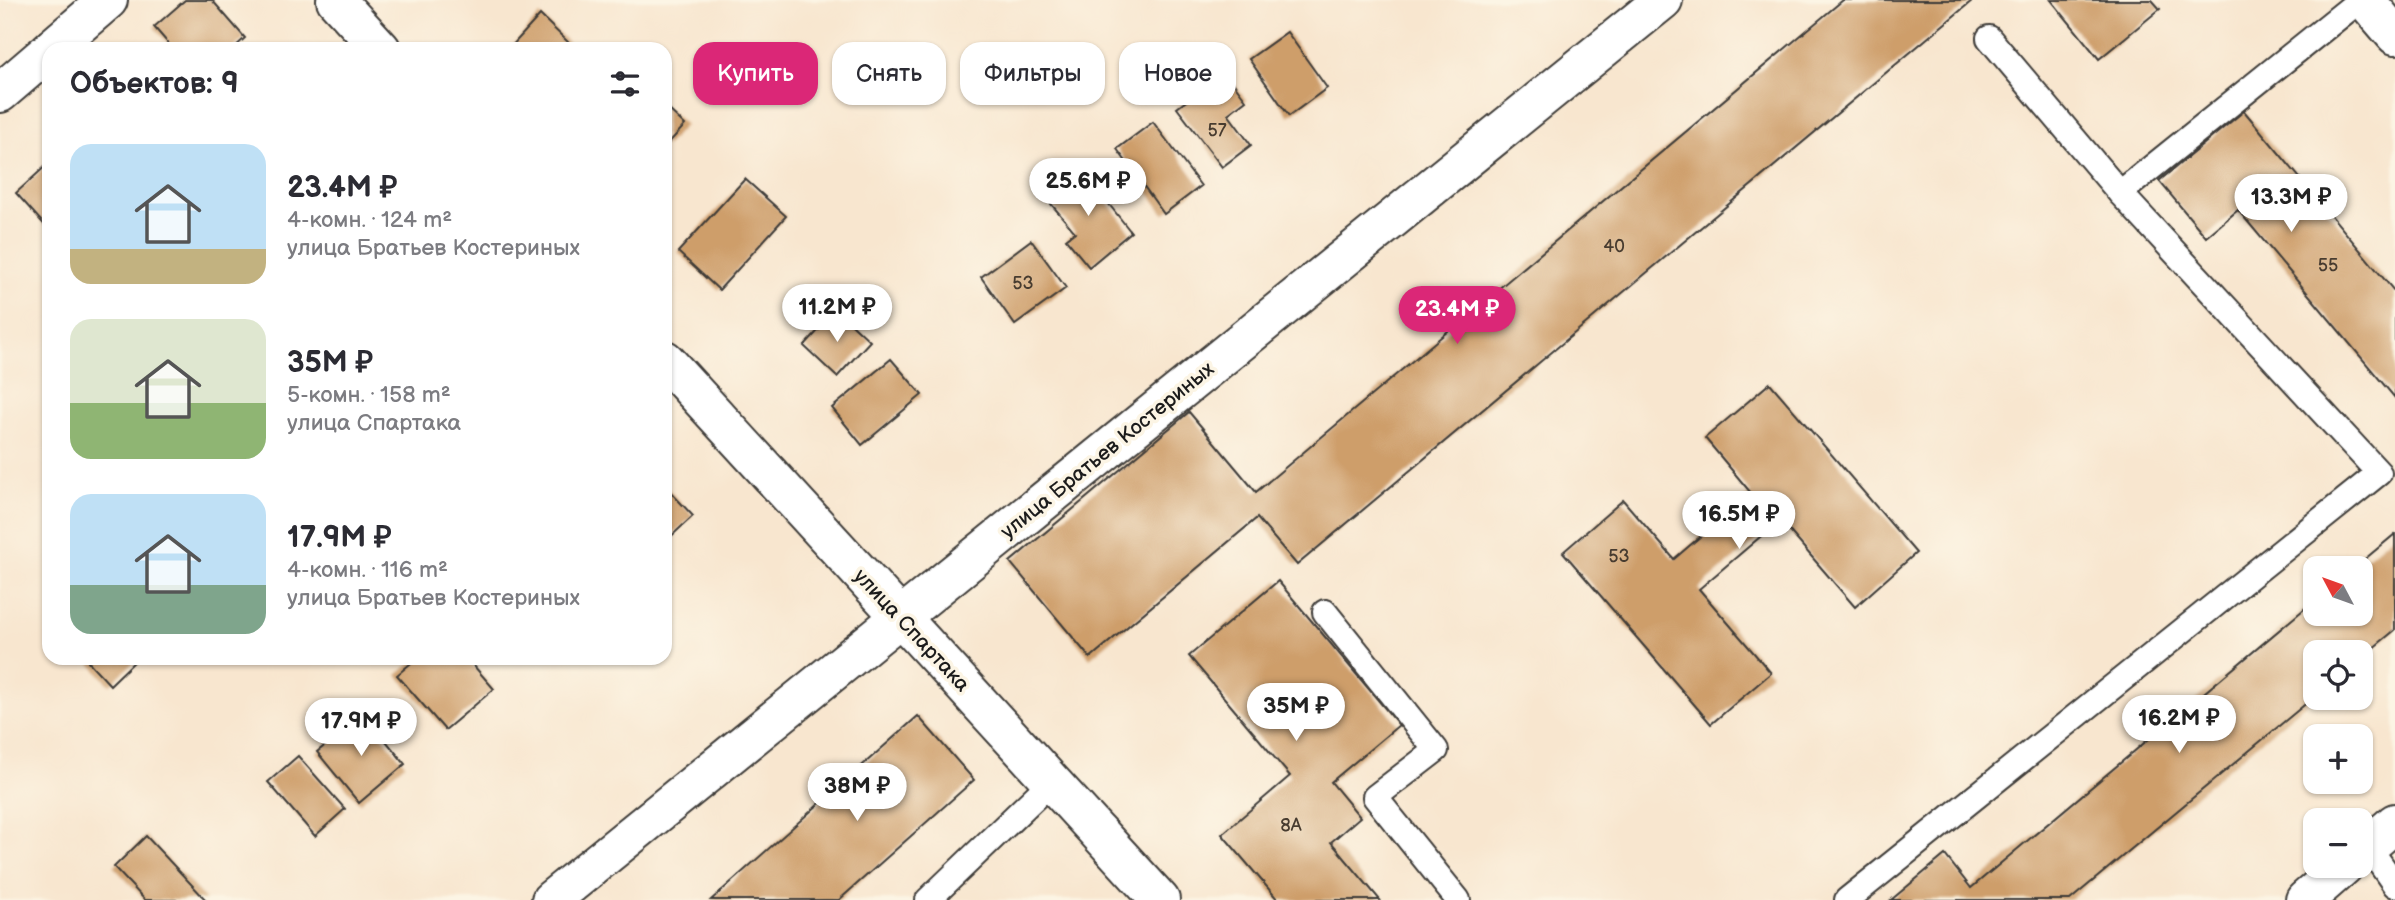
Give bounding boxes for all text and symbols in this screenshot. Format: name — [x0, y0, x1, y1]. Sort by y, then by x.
chip: Купить — [693, 42, 818, 105]
chip: Снять — [832, 42, 946, 105]
chip: Фильтры — [960, 42, 1105, 105]
chip: Новое — [1119, 42, 1236, 105]
icon: filters — [606, 65, 644, 103]
text: Объектов: 9 — [70, 66, 239, 102]
house number: 57 — [1207, 120, 1227, 141]
pin: 25.6M ₽ — [1023, 158, 1153, 218]
text: 25.6M ₽ — [1045, 167, 1131, 195]
text: 23.4M ₽ — [287, 170, 397, 206]
icon: home — [126, 172, 210, 256]
pin: 13.3M ₽ — [2226, 174, 2356, 234]
text: 13.3M ₽ — [2250, 183, 2332, 211]
text: 4-комн. · 124 m² — [287, 206, 452, 234]
text: улица Братьев Костериных — [287, 234, 580, 262]
house number: 40 — [1603, 236, 1625, 257]
house number: 55 — [2318, 255, 2338, 276]
house number: 53 — [1012, 273, 1034, 294]
pin: 11.2M ₽ — [772, 284, 902, 344]
pin: 23.4M ₽ — [1392, 286, 1522, 346]
text: 11.2M ₽ — [798, 293, 876, 321]
text: 23.4M ₽ — [1415, 295, 1499, 323]
text: 35M ₽ — [287, 345, 373, 381]
icon: home — [126, 347, 210, 431]
street label: улица Братьев Костериных — [996, 356, 1219, 544]
text: 5-комн. · 158 m² — [287, 381, 451, 409]
text: улица Спартака — [287, 409, 461, 437]
pin: 16.5M ₽ — [1674, 491, 1804, 551]
text: 16.5M ₽ — [1698, 500, 1780, 528]
text: 17.9M ₽ — [287, 520, 392, 556]
icon: home — [126, 522, 210, 606]
house number: 53 — [1608, 546, 1630, 567]
text: 4-комн. · 116 m² — [287, 556, 448, 584]
north arrow — [2303, 556, 2373, 626]
map controls — [2303, 556, 2373, 878]
street label: улица Спартака — [848, 564, 975, 697]
text: улица Братьев Костериных — [287, 584, 580, 612]
button: locate — [2303, 640, 2373, 710]
pin: 35M ₽ — [1247, 684, 1345, 743]
text: 35M ₽ — [1263, 692, 1329, 720]
pin: 16.2M ₽ — [2114, 696, 2244, 755]
pin: 17.9M ₽ — [296, 698, 426, 758]
text: 16.2M ₽ — [2138, 704, 2220, 732]
text: 17.9M ₽ — [321, 707, 401, 735]
button: + — [2303, 724, 2373, 794]
pin: 38M ₽ — [808, 764, 906, 823]
text: 38M ₽ — [824, 772, 890, 800]
button: − — [2303, 808, 2373, 878]
house number: 8А — [1280, 815, 1302, 836]

